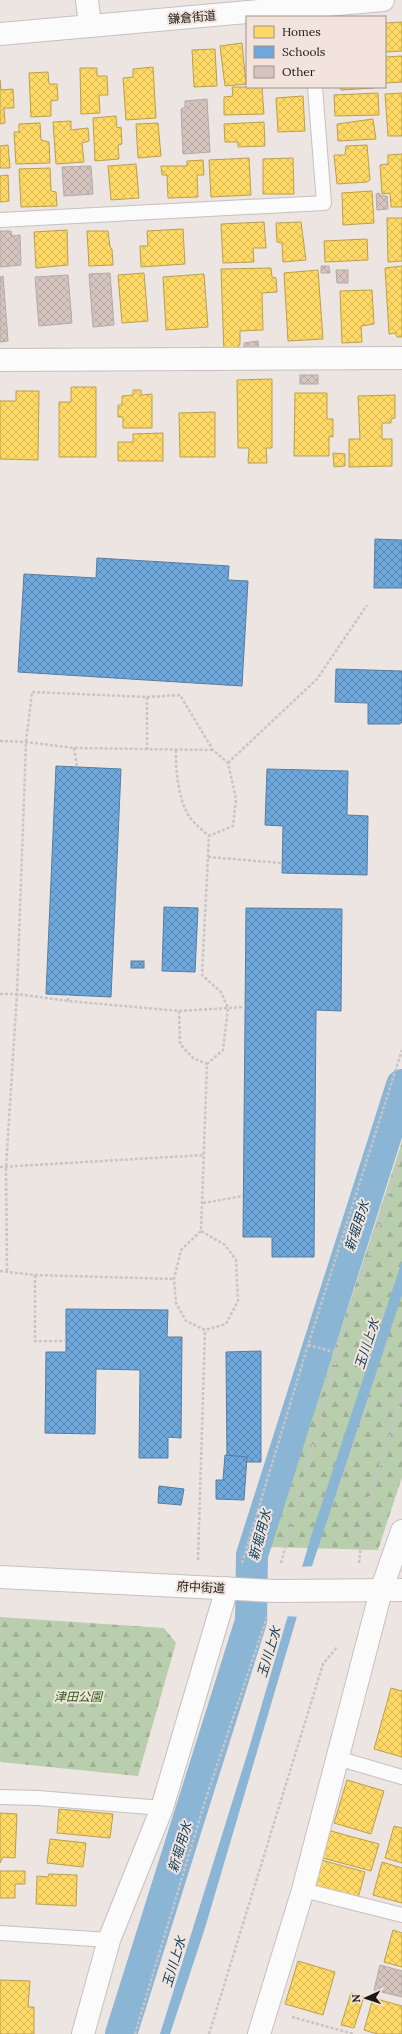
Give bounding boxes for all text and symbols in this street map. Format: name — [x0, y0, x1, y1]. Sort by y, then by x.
street label: 鎌倉街道 — [167, 7, 217, 27]
legend — [246, 16, 386, 88]
text: Homes — [282, 24, 321, 39]
text: Schools — [282, 44, 326, 59]
text: Other — [282, 64, 316, 79]
water label: 新堀用水 — [341, 1197, 374, 1253]
water label: 玉川上水 — [351, 1315, 384, 1371]
water label: 新堀用水 — [245, 1506, 275, 1562]
street label: 府中街道 — [177, 1578, 225, 1596]
water label: 玉川上水 — [253, 1623, 285, 1679]
park label: 津田公園 — [54, 1689, 104, 1704]
water label: 新堀用水 — [164, 1818, 196, 1874]
water label: 玉川上水 — [158, 1933, 190, 1989]
north arrow — [346, 1978, 386, 2018]
text: N — [349, 1993, 363, 2003]

